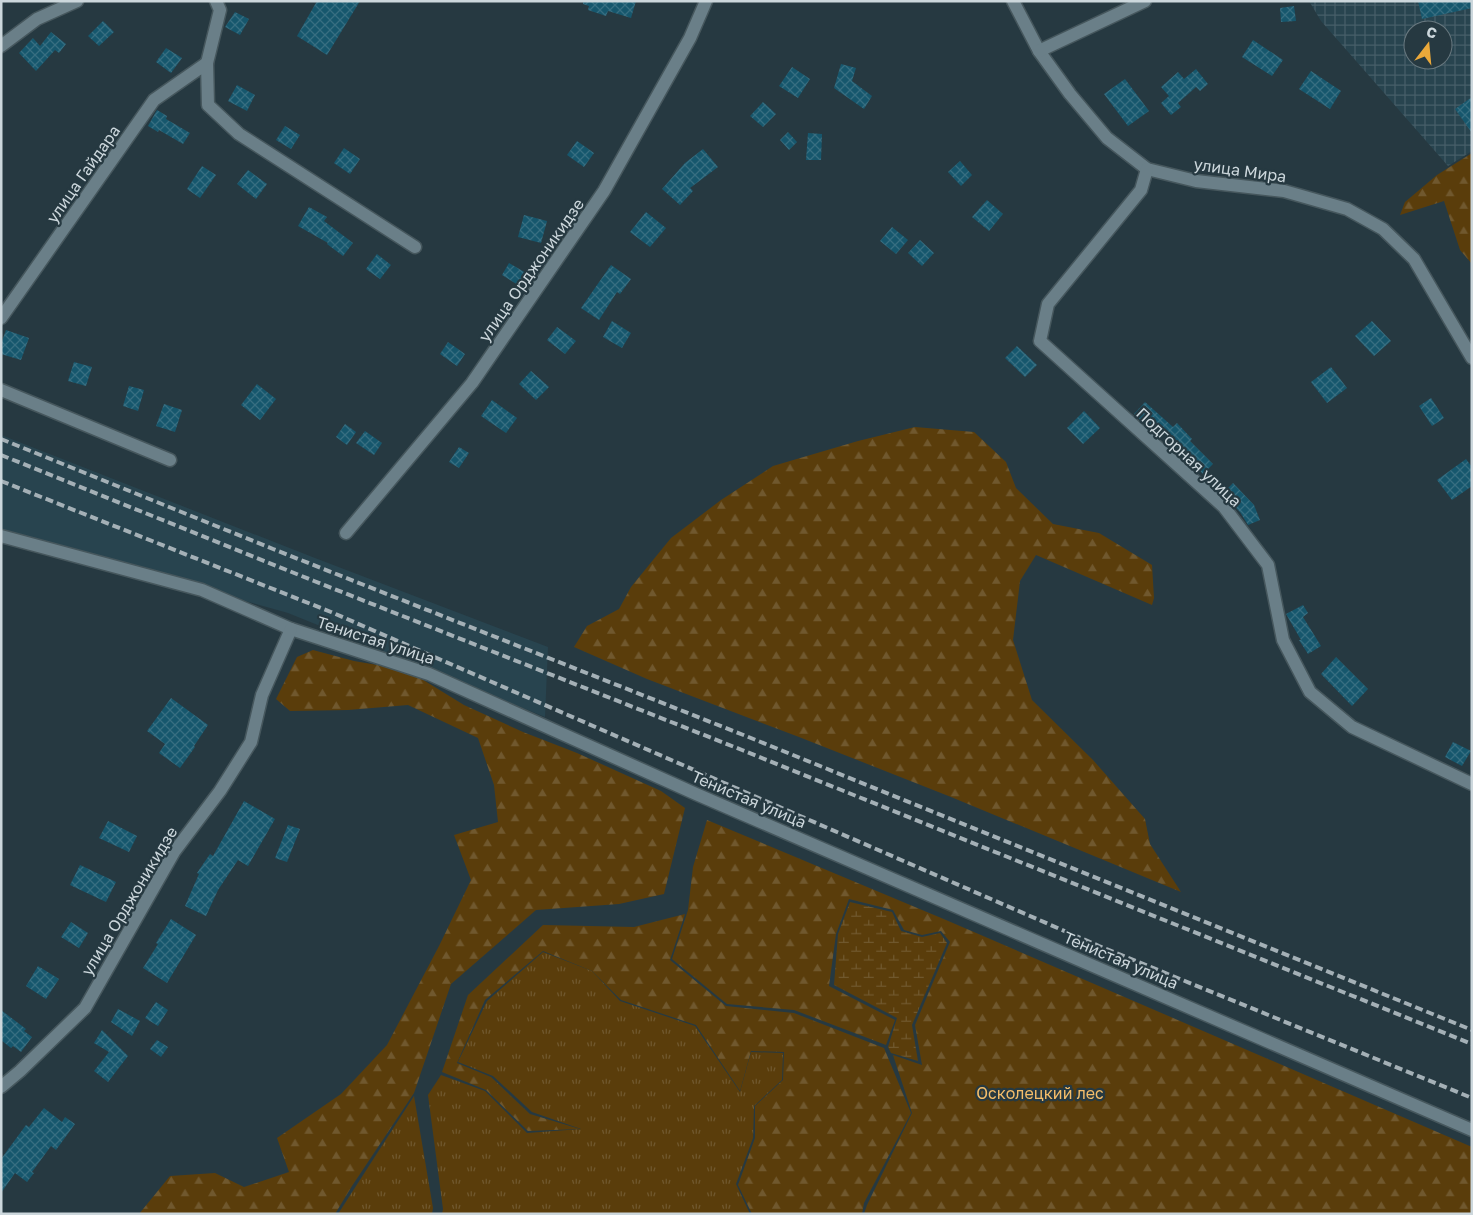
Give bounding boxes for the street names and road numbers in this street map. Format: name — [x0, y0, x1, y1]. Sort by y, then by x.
street label: улица Гайдара — [42, 121, 124, 227]
street label: улица Мира — [1192, 154, 1288, 186]
street label: улица Орджоникидзе — [474, 195, 588, 345]
street label: Подгорная улица — [1132, 403, 1246, 511]
street label: Тенистая улица — [315, 612, 437, 668]
street label: Тенистая улица — [689, 766, 809, 832]
street label: улица Орджоникидзе — [77, 823, 181, 979]
street label: Тенистая улица — [1061, 927, 1181, 993]

